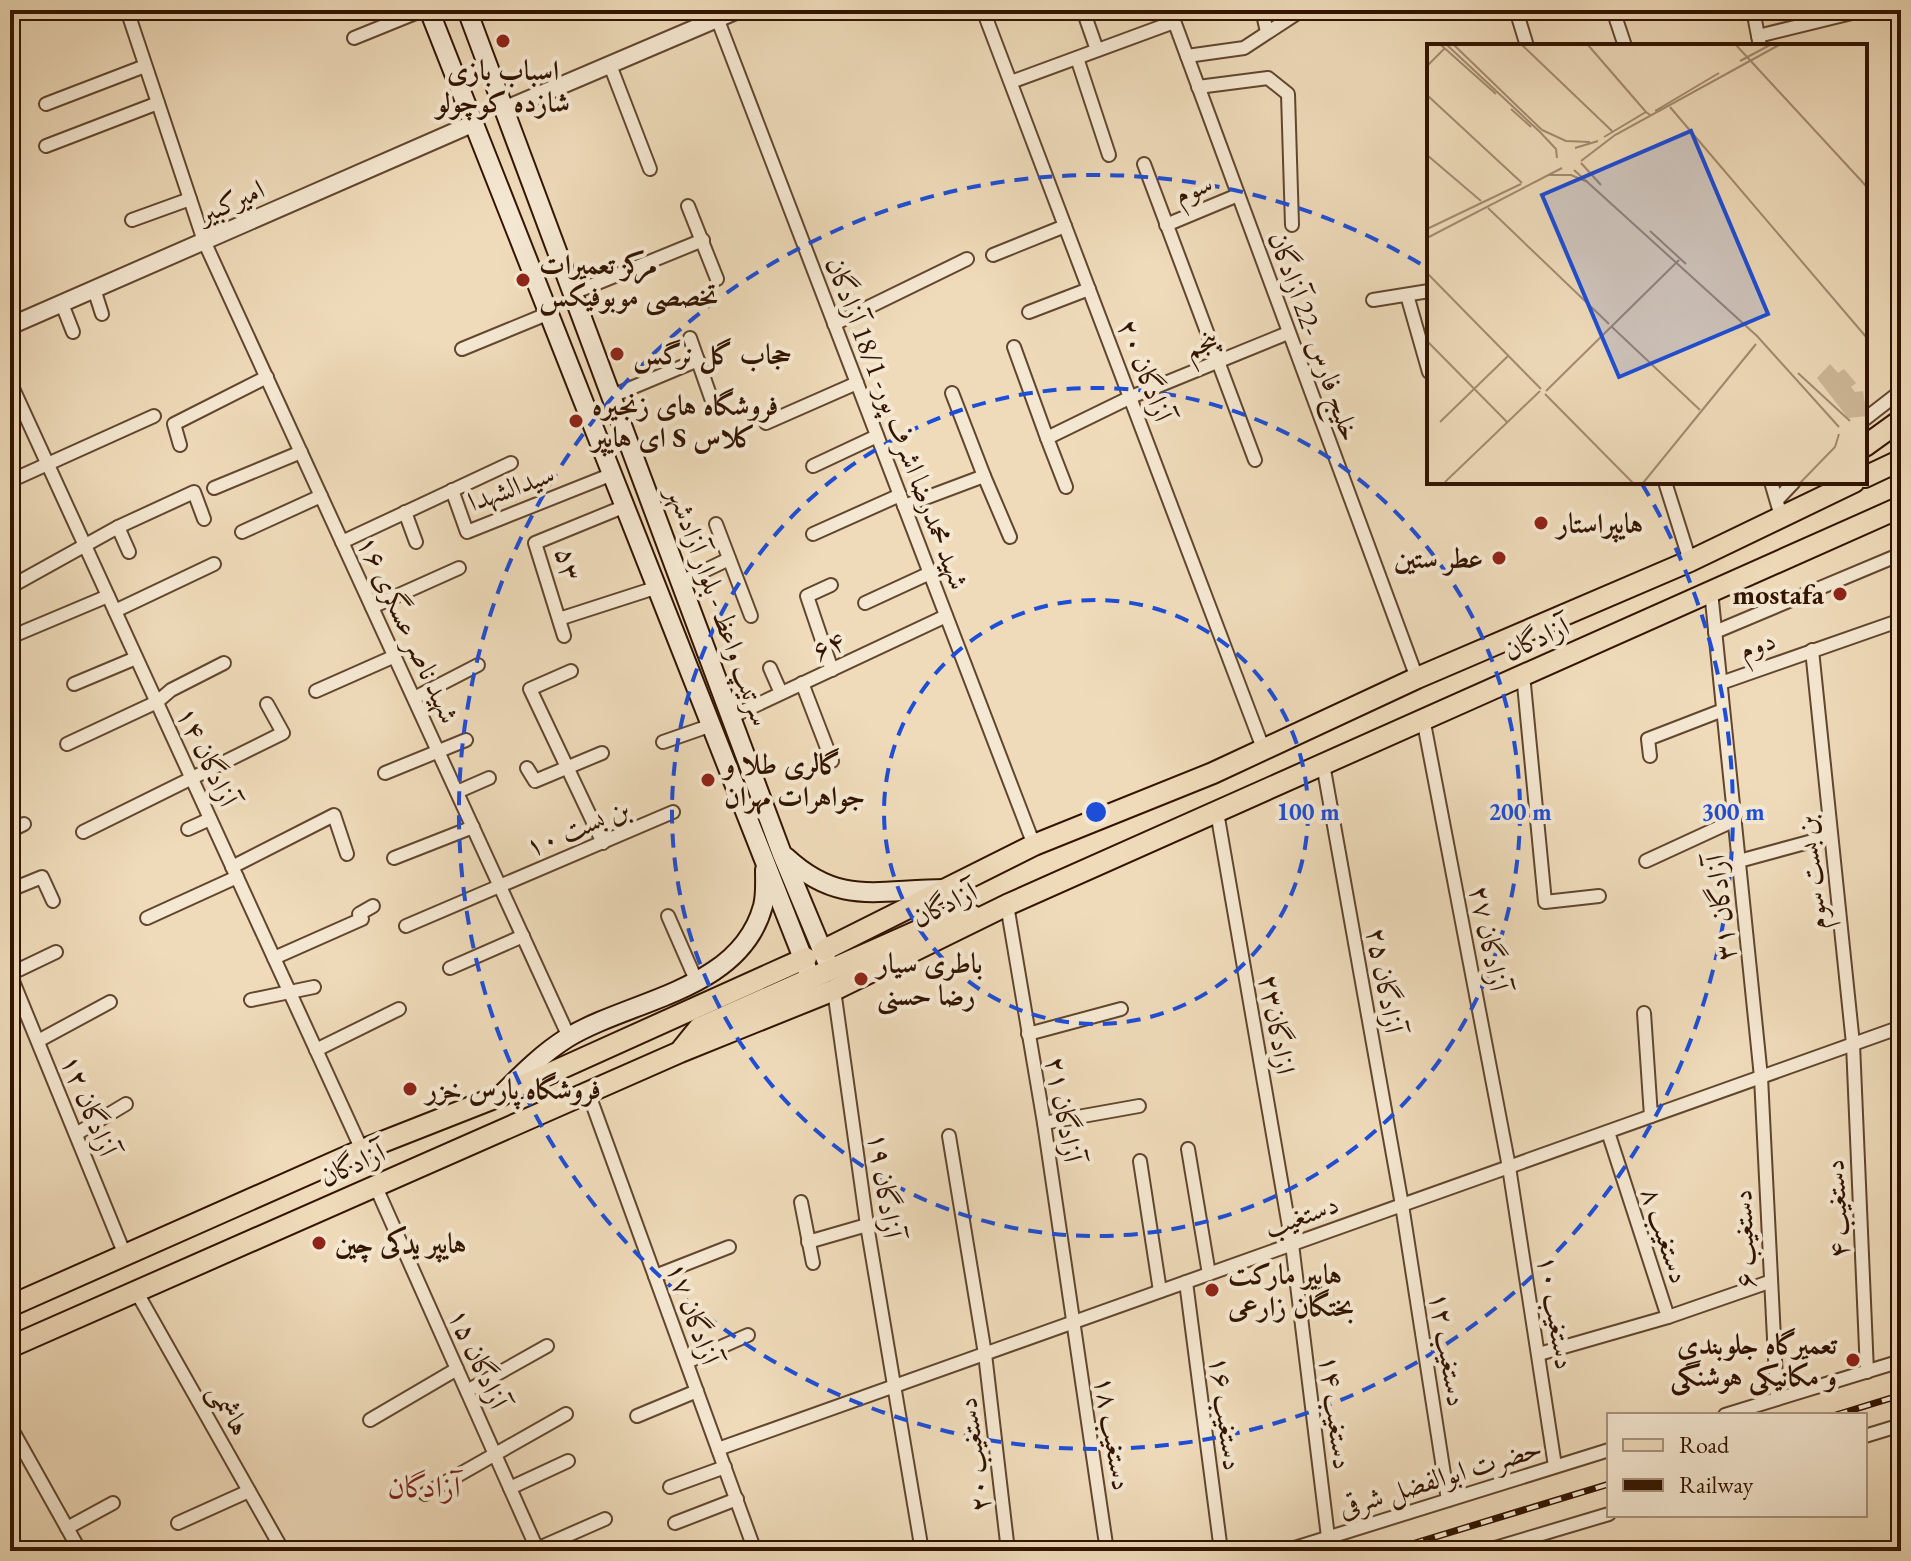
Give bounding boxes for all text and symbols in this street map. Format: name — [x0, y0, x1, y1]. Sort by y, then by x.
marker: اسباب بازی شازده کوچولو — [494, 32, 512, 50]
inset map — [1427, 44, 1867, 484]
place label: اسباب بازی شازده کوچولو — [433, 52, 570, 121]
street label: سوم — [1169, 164, 1220, 218]
street label: امیرکبیر — [189, 171, 270, 233]
street label: خلیج فارس -22 آزادگان — [1254, 226, 1370, 448]
place label: مرکز تعمیرات تخصصی موبوفیکس — [539, 246, 718, 316]
street label: شهید محمدرضا اشرف پور- 18/1 آزادگان — [815, 252, 978, 596]
marker: مرکز تعمیرات تخصصی موبوفیکس — [514, 271, 532, 289]
street label: ۲۰ آزادگان — [1110, 314, 1183, 429]
street label: پنجم — [1179, 319, 1229, 374]
place label: حجاب گل نرگس — [633, 336, 792, 374]
marker: حجاب گل نرگس — [608, 345, 626, 363]
place label: فروشگاه های زنجیره ای هایپر S کلاس — [589, 387, 779, 457]
marker: فروشگاه های زنجیره ای هایپر S کلاس — [567, 412, 585, 430]
street label: سیدالشهدا — [463, 455, 560, 520]
street label: سرتیپ واعظ - بلوار آزادشهر — [656, 479, 780, 732]
place label: هایپراستار — [1554, 505, 1643, 543]
marker: هایپراستار — [1532, 514, 1550, 532]
street label: ۱۶ شهید ناصر عسگری — [349, 529, 468, 729]
place label: عطر ستین — [1394, 540, 1483, 577]
street label: ۵۳ — [548, 544, 590, 584]
marker: عطر ستین — [1490, 549, 1508, 567]
place label: mostafa — [1733, 576, 1825, 612]
marker: mostafa — [1831, 585, 1849, 603]
street label: آزادگان — [1498, 607, 1577, 668]
street label: دوم — [1734, 621, 1783, 674]
street label: ۶۴ — [806, 622, 850, 668]
street label: ۱۴ آزادگان — [169, 700, 248, 815]
place label: گالری طلا و جواهرات مهران — [721, 746, 865, 815]
marker: گالری طلا و جواهرات مهران — [699, 771, 717, 789]
street label: بن بست ۱۰ — [519, 790, 635, 864]
text: 100 m — [1276, 796, 1340, 827]
text: 200 m — [1488, 796, 1552, 827]
text: 300 m — [1701, 796, 1765, 827]
centre of rings — [1082, 798, 1110, 826]
street label: بن بست سوم — [1787, 813, 1842, 932]
street label: ۳۱ آزادگان — [1696, 850, 1743, 963]
street label: آزادگان — [905, 872, 985, 935]
street label: ۲۷ آزادگان — [1462, 882, 1518, 997]
street label: ۲۵ آزادگان — [1359, 924, 1413, 1038]
place label: باطری سیار رضا حسنی — [874, 945, 983, 1015]
marker: باطری سیار رضا حسنی — [852, 970, 870, 988]
street label: ۲۳ازادگان — [1252, 971, 1304, 1077]
street label: ۱۲ آزادگان — [53, 1049, 128, 1164]
street label: ۲۱ آزادگان — [1038, 1053, 1092, 1167]
place label: فروشگاه پارس خزر — [423, 1071, 601, 1110]
marker: فروشگاه پارس خزر — [401, 1080, 419, 1098]
street label: ۱۹ آزادگان — [861, 1130, 912, 1243]
street label: آزادگان — [314, 1133, 393, 1194]
street label: دستغیب ۴ — [1815, 1159, 1857, 1259]
street label: دستغیب ۸ — [1634, 1182, 1698, 1288]
street label: دستغیب — [1259, 1185, 1343, 1245]
street label: دستغیب ۶ — [1723, 1189, 1763, 1289]
place label: هایپر یدکی چین — [335, 1225, 467, 1263]
marker: هایپر یدکی چین — [310, 1234, 328, 1252]
street label: دستغیب ۱۰ — [1530, 1252, 1584, 1372]
place label: هاپیر مارکت بختگان زارعی — [1227, 1256, 1354, 1324]
street label: ۱۷ آزادگان — [659, 1257, 730, 1372]
marker: هاپیر مارکت بختگان زارعی — [1203, 1281, 1221, 1299]
street label: دستغیب ۱۲ — [1422, 1289, 1476, 1409]
street label: ۱۵ آزادگان — [441, 1302, 518, 1417]
place label: تعمیرگاه جلوبندی و مکانیکی هوشنگی — [1670, 1326, 1838, 1396]
marker: تعمیرگاه جلوبندی و مکانیکی هوشنگی — [1844, 1351, 1862, 1369]
street label: دستغیب ۱۴ — [1312, 1352, 1362, 1472]
street label: دستغیب ۱۶ — [1202, 1353, 1252, 1473]
street label: دستغیب ۱۸ — [1087, 1373, 1141, 1493]
street label: هاشمی — [199, 1376, 259, 1443]
street label: دستغیب ۲۰ — [948, 1395, 998, 1515]
legend — [1607, 1413, 1867, 1517]
street label: حضرت ابوالفضل شرقی — [1334, 1429, 1547, 1527]
text: Road — [1679, 1429, 1730, 1460]
district label: آزادگان — [387, 1467, 464, 1506]
text: Railway — [1679, 1469, 1754, 1500]

